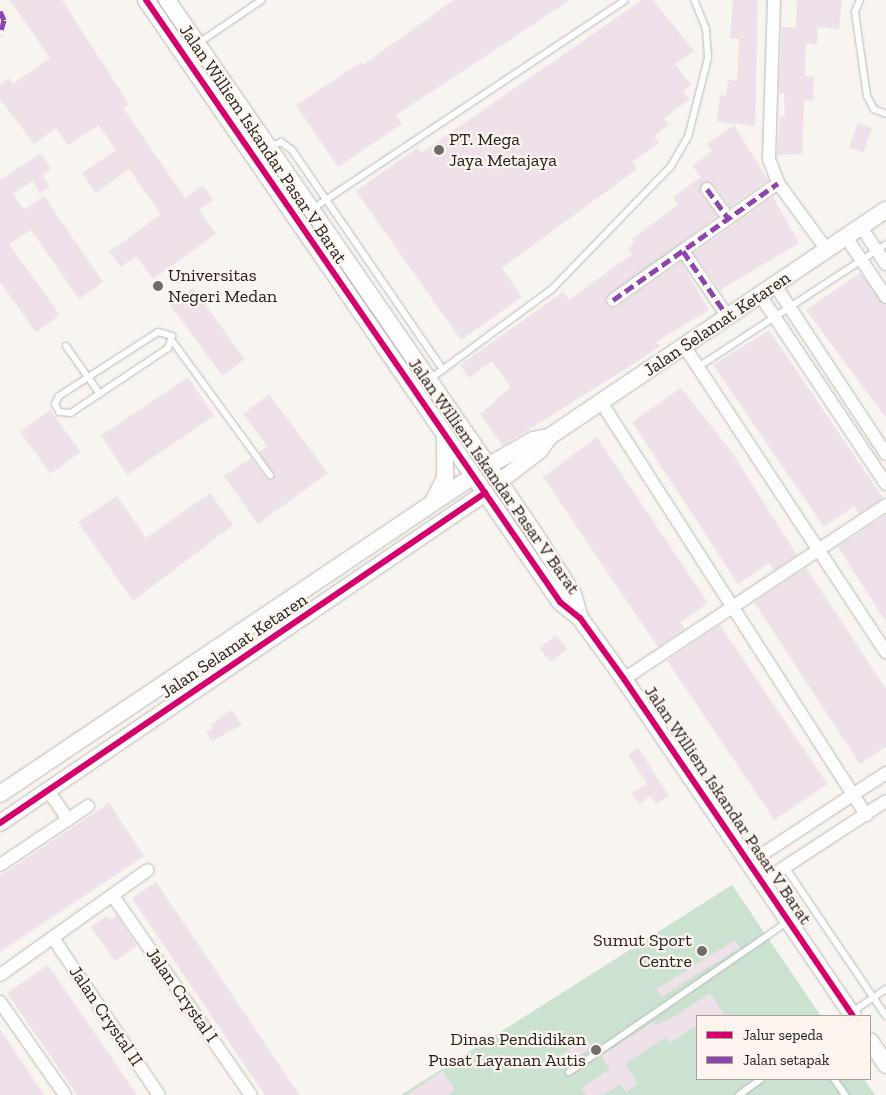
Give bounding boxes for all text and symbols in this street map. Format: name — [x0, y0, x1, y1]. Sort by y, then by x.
street label: Jalan Williem Iskandar Pasar V Barat — [174, 19, 352, 269]
place label: PT. Mega Jaya Metajaya — [449, 129, 557, 172]
marker: PT. Mega Jaya Metajaya — [433, 144, 445, 156]
place label: Universitas Negeri Medan — [168, 265, 277, 308]
street label: Jalan Selamat Ketaren — [640, 267, 794, 381]
marker: Universitas Negeri Medan — [152, 280, 164, 292]
street label: Jalan Williem Iskandar Pasar V Barat — [403, 353, 585, 599]
street label: Jalan Selamat Ketaren — [157, 589, 311, 703]
street label: Jalan Williem Iskandar Pasar V Barat — [639, 680, 817, 930]
place label: Sumut Sport Centre — [593, 930, 692, 972]
street label: Jalan Crystal I — [141, 944, 223, 1046]
marker: Sumut Sport Centre — [696, 945, 708, 957]
street label: Jalan Crystal II — [65, 962, 147, 1070]
legend — [696, 1015, 871, 1080]
text: Jalur sepeda — [743, 1026, 823, 1044]
place label: Dinas Pendidikan Pusat Layanan Autis — [428, 1029, 586, 1072]
marker: Dinas Pendidikan Pusat Layanan Autis — [590, 1044, 602, 1056]
text: Jalan setapak — [743, 1051, 830, 1069]

